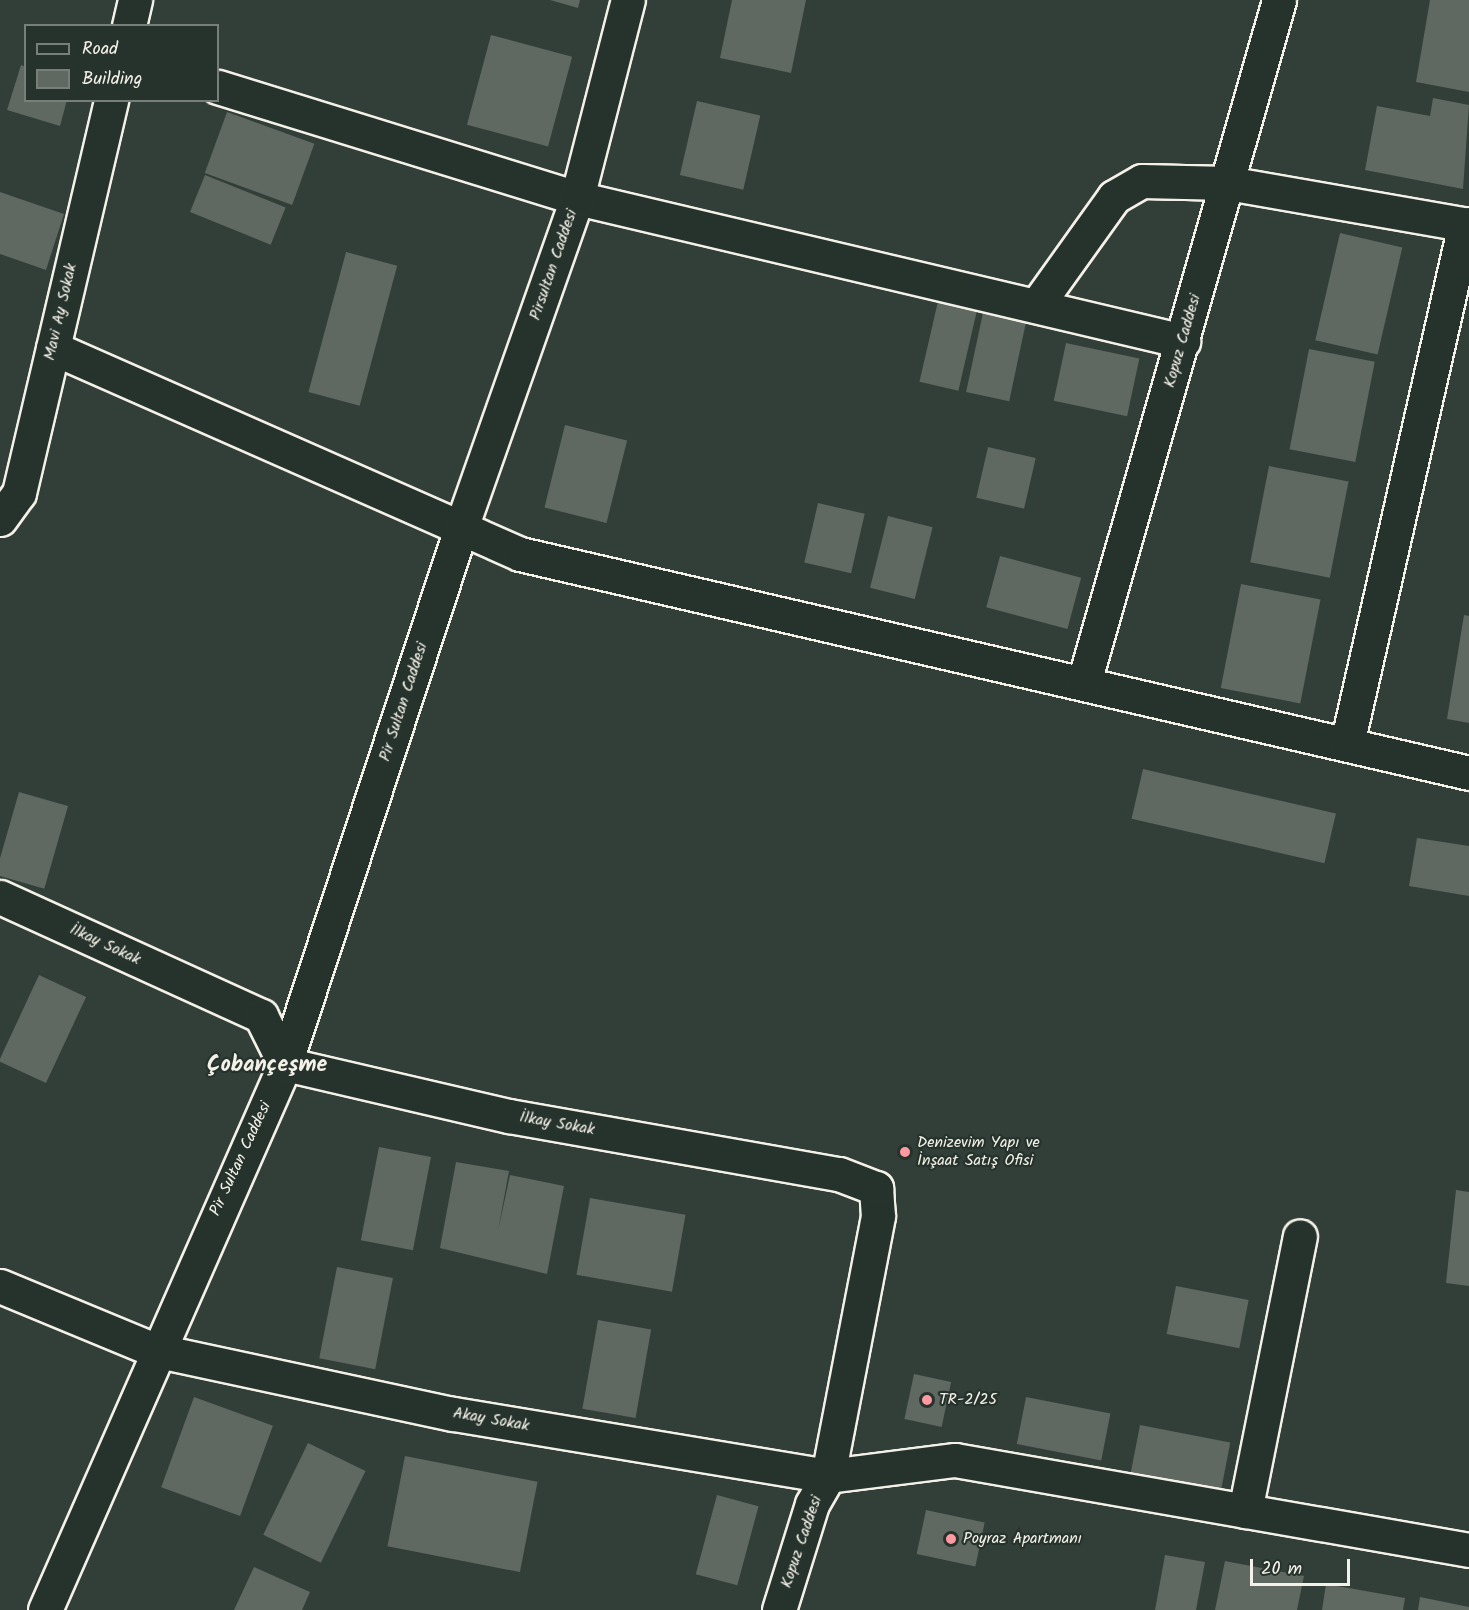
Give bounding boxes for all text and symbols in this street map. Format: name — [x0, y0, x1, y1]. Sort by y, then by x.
legend — [24, 24, 219, 102]
text: Road — [82, 35, 118, 64]
text: Building — [82, 65, 142, 94]
street label: Pirsultan Caddesi — [526, 207, 582, 323]
street label: Mavi Ay Sokak — [41, 262, 81, 362]
street label: Kopuz Caddesi — [1160, 292, 1206, 390]
street label: Pir Sultan Caddesi — [376, 640, 432, 764]
street label: İlkay Sokak — [66, 920, 144, 970]
district label: Çobançeşme — [207, 1053, 327, 1079]
street label: Pir Sultan Caddesi — [206, 1099, 276, 1219]
street label: İlkay Sokak — [518, 1108, 596, 1140]
place label: Denizevim Yapı ve İnşaat Satış Ofisi — [917, 1133, 1040, 1171]
marker: Denizevim Yapı ve İnşaat Satış Ofisi — [898, 1145, 912, 1159]
place label: TR-2/25 — [939, 1390, 997, 1410]
marker: TR-2/25 — [920, 1393, 934, 1407]
street label: Akay Sokak — [451, 1404, 531, 1436]
street label: Kopuz Caddesi — [777, 1493, 827, 1591]
place label: Poyraz Apartmanı — [963, 1529, 1082, 1549]
marker: Poyraz Apartmanı — [944, 1532, 958, 1546]
scale bar — [1253, 1547, 1354, 1585]
text: 20 m — [1261, 1555, 1302, 1584]

